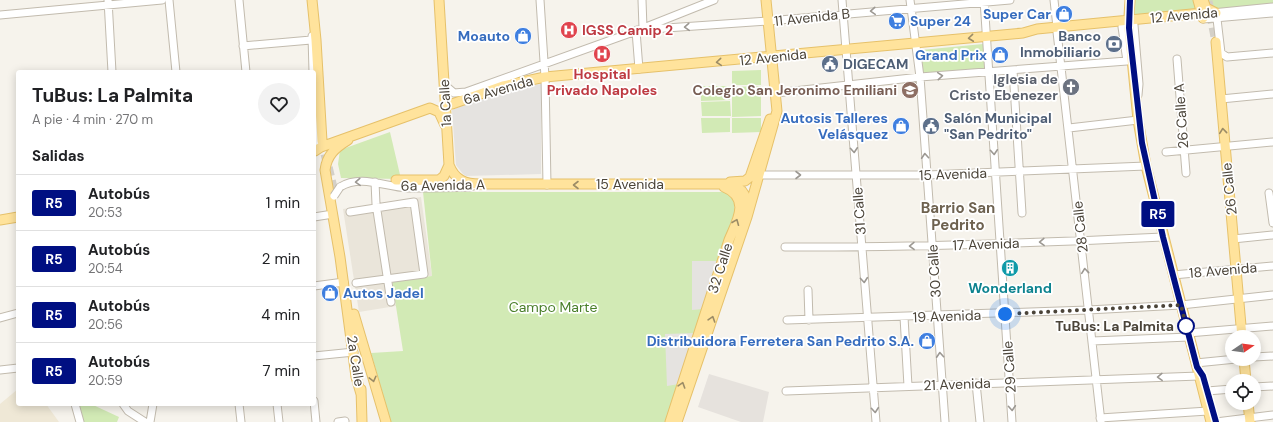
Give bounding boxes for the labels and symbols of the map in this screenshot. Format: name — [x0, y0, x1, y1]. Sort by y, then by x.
street label: 12 Avenida — [1150, 3, 1218, 27]
street label: 11 Avenida B — [773, 4, 851, 30]
shop icon: Super Car — [1054, 4, 1074, 24]
place label: Super Car — [983, 5, 1051, 23]
one-way arrow — [870, 6, 876, 15]
supermarket icon: Super 24 — [887, 11, 907, 31]
place label: Super 24 — [910, 12, 971, 30]
hospital icon: IGSS Camip 2 — [559, 20, 579, 40]
place label: IGSS Camip 2 — [582, 21, 673, 39]
one-way arrow — [684, 22, 690, 31]
shop icon: Moauto — [513, 26, 533, 46]
place label: Moauto — [458, 27, 510, 45]
place label: Banco Inmobiliario — [1020, 27, 1101, 61]
one-way arrow — [968, 33, 974, 42]
bank icon: Banco Inmobiliario — [1104, 34, 1124, 54]
hospital icon: Hospital Privado Napoles — [592, 44, 612, 64]
street label: 12 Avenida — [738, 45, 808, 69]
shop icon: Grand Prix — [990, 45, 1010, 65]
place label: Grand Prix — [915, 46, 987, 64]
public building icon: DIGECAM — [820, 54, 840, 74]
place label: DIGECAM — [843, 55, 908, 73]
one-way arrow — [715, 57, 722, 66]
place label: Hospital Privado Napoles — [547, 65, 657, 99]
place label: Iglesia de Cristo Ebenezer — [949, 70, 1058, 104]
street label: 6a Avenida — [461, 71, 535, 109]
one-way arrow — [937, 71, 943, 80]
church icon: Iglesia de Cristo Ebenezer — [1061, 77, 1081, 97]
street label: 1a Calle — [435, 79, 455, 127]
school or university icon: Colegio San Jeronimo Emiliani — [900, 80, 920, 100]
place label: Colegio San Jeronimo Emiliani — [692, 81, 897, 99]
street label: 26 Calle A — [1170, 83, 1192, 149]
place label: Autosis Talleres Velásquez — [780, 109, 888, 143]
place label: Salón Municipal "San Pedrito" — [944, 109, 1052, 143]
shop icon: Autosis Talleres Velásquez — [891, 116, 911, 136]
public building icon: Salón Municipal "San Pedrito" — [921, 116, 941, 136]
one-way arrow — [1219, 128, 1228, 134]
one-way arrow — [850, 147, 859, 154]
one-way arrow — [990, 149, 999, 155]
one-way arrow — [921, 153, 930, 159]
street label: 26 Calle — [1217, 162, 1241, 216]
street label: 15 Avenida — [919, 164, 987, 184]
one-way arrow — [795, 171, 801, 179]
street label: 6a Avenida A — [401, 175, 485, 195]
street label: 15 Avenida — [596, 175, 664, 193]
one-way arrow — [355, 178, 361, 186]
one-way arrow — [573, 181, 579, 189]
street label: 31 Calle — [848, 186, 870, 236]
district label: Barrio San Pedrito — [921, 198, 995, 235]
street label: 28 Calle — [1068, 200, 1092, 254]
line badge: R5 — [1140, 201, 1176, 227]
one-way arrow — [731, 218, 739, 226]
street label: 17 Avenida — [952, 234, 1020, 254]
one-way arrow — [1039, 238, 1045, 247]
street label: 32 Calle — [703, 240, 737, 295]
one-way arrow — [909, 242, 915, 250]
street label: 30 Calle — [923, 244, 945, 298]
building icon: Wonderland — [1000, 258, 1020, 278]
street label: 18 Avenida — [1188, 258, 1258, 282]
one-way arrow — [1080, 268, 1089, 274]
one-way arrow — [859, 277, 868, 283]
place label: Wonderland — [968, 279, 1052, 297]
shop icon: Autos Jadel — [320, 283, 340, 303]
place label: Autos Jadel — [343, 284, 424, 302]
park label: Campo Marte — [509, 298, 597, 316]
your location — [995, 304, 1015, 324]
street label: 19 Avenida — [913, 306, 981, 326]
one-way arrow — [708, 315, 716, 322]
place label: TuBus: La Palmita — [1055, 317, 1174, 335]
marker: TuBus: La Palmita — [1177, 317, 1195, 335]
north arrow — [1225, 330, 1261, 366]
shop icon: Distribuidora Ferretera San Pedrito S.A. — [917, 331, 937, 351]
place label: Distribuidora Ferretera San Pedrito S.A. — [647, 332, 914, 350]
street label: 2a Calle — [343, 334, 369, 388]
street label: 29 Calle — [998, 340, 1020, 394]
one-way arrow — [936, 352, 945, 358]
one-way arrow — [1157, 373, 1163, 381]
street label: 21 Avenida — [923, 374, 991, 394]
one-way arrow — [368, 375, 377, 382]
one-way arrow — [677, 382, 686, 389]
one-way arrow — [1007, 405, 1016, 411]
one-way arrow — [870, 407, 879, 413]

